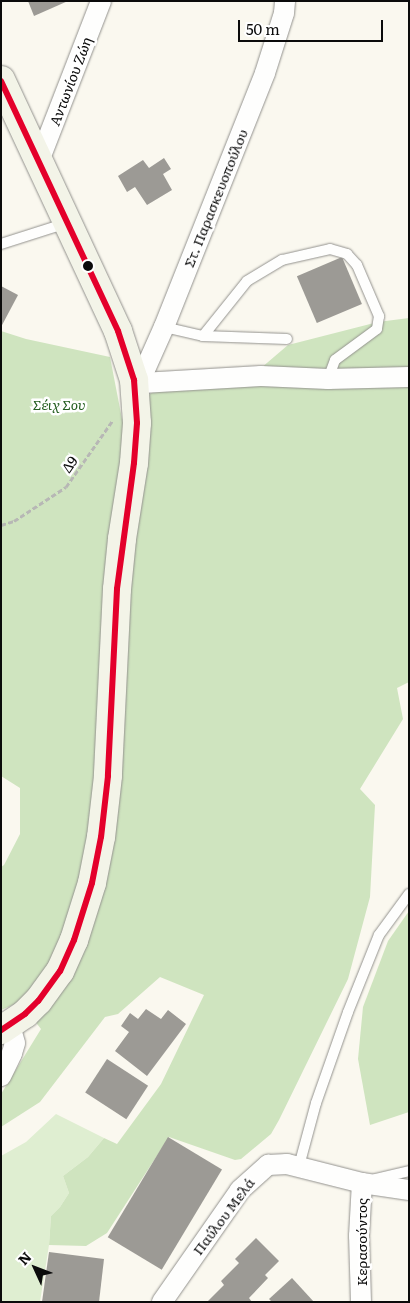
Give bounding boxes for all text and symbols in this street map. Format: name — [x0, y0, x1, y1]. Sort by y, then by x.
scale bar — [240, 10, 385, 42]
text: 50 m — [246, 17, 280, 40]
street label: Αντωνίου Ζώη — [45, 34, 95, 128]
street label: Στ. Παρασκευοπούλου — [180, 126, 250, 270]
unlabelled marker — [83, 261, 93, 271]
park label: Σέιχ Σου — [33, 396, 85, 412]
street label: Δ9 — [57, 453, 81, 475]
street label: Παύλου Μελά — [189, 1174, 257, 1258]
street label: Κερασούντος — [353, 1198, 369, 1286]
north arrow — [10, 1243, 60, 1293]
text: N — [13, 1247, 35, 1269]

